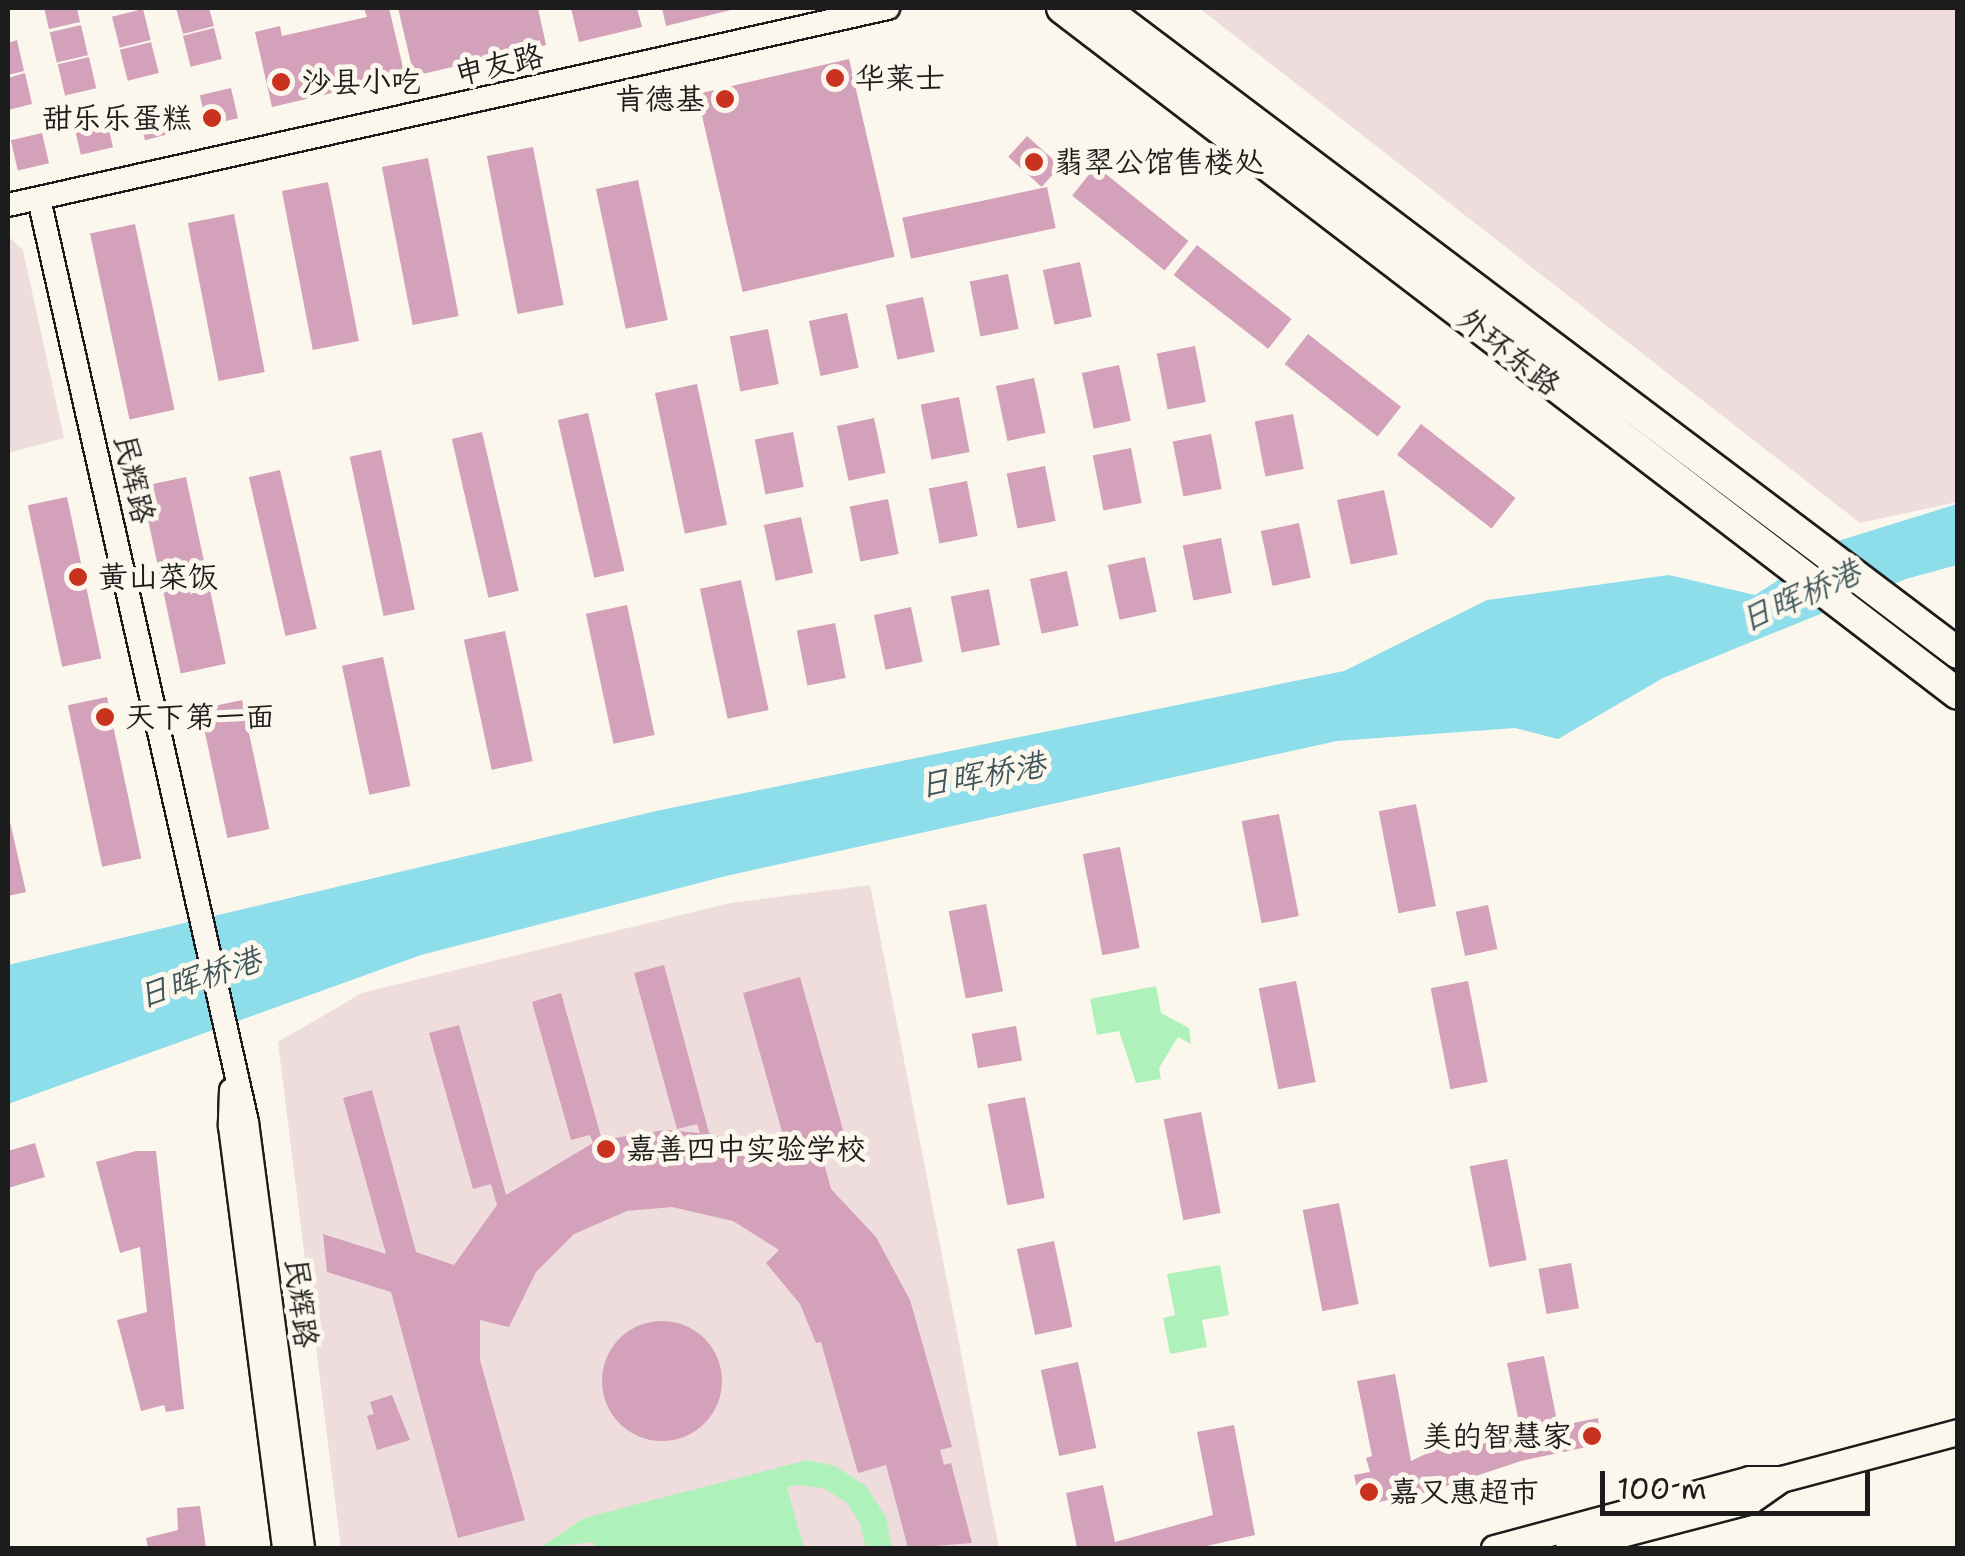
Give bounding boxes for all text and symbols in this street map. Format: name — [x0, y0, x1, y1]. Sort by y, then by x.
street label: 申友路 — [451, 37, 547, 93]
place label: 华莱士 — [855, 60, 945, 96]
place label: 沙县小吃 — [301, 64, 421, 100]
marker: 华莱士 — [824, 67, 846, 89]
marker: 沙县小吃 — [270, 71, 292, 93]
place label: 肯德基 — [615, 81, 705, 117]
marker: 肯德基 — [714, 88, 736, 110]
place label: 甜乐乐蛋糕 — [42, 100, 192, 136]
marker: 甜乐乐蛋糕 — [201, 107, 223, 129]
place label: 翡翠公馆售楼处 — [1054, 144, 1264, 180]
marker: 翡翠公馆售楼处 — [1023, 151, 1045, 173]
street label: 外环东路 — [1451, 301, 1567, 403]
street label: 民辉路 — [106, 431, 162, 527]
water label: 日晖桥港 — [1734, 552, 1866, 640]
place label: 黄山菜饭 — [98, 559, 218, 595]
marker: 黄山菜饭 — [67, 566, 89, 588]
place label: 天下第一面 — [125, 699, 275, 735]
marker: 天下第一面 — [94, 706, 116, 728]
water label: 日晖桥港 — [916, 745, 1048, 805]
water label: 日晖桥港 — [132, 940, 266, 1016]
place label: 嘉善四中实验学校 — [626, 1131, 866, 1167]
marker: 嘉善四中实验学校 — [595, 1138, 617, 1160]
street label: 民辉路 — [278, 1256, 324, 1350]
place label: 美的智慧家 — [1422, 1418, 1572, 1454]
marker: 美的智慧家 — [1581, 1425, 1603, 1447]
scale bar — [1605, 1451, 1875, 1513]
text: 100 m — [1617, 1468, 1707, 1509]
place label: 嘉又惠超市 — [1389, 1474, 1539, 1510]
marker: 嘉又惠超市 — [1358, 1481, 1380, 1503]

